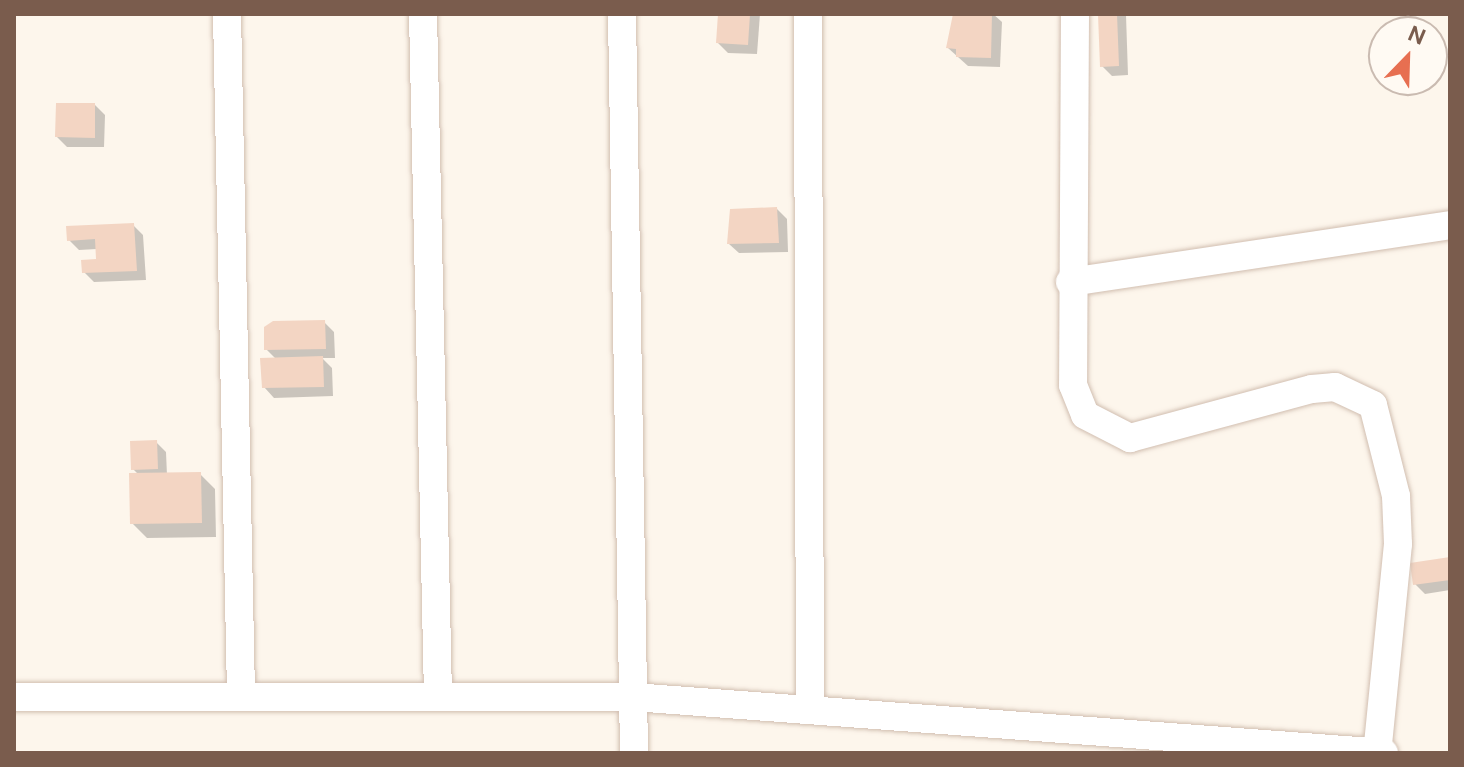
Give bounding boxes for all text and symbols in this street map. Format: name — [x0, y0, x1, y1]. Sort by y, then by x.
north arrow — [1368, 16, 1448, 96]
text: N — [1404, 19, 1430, 52]

